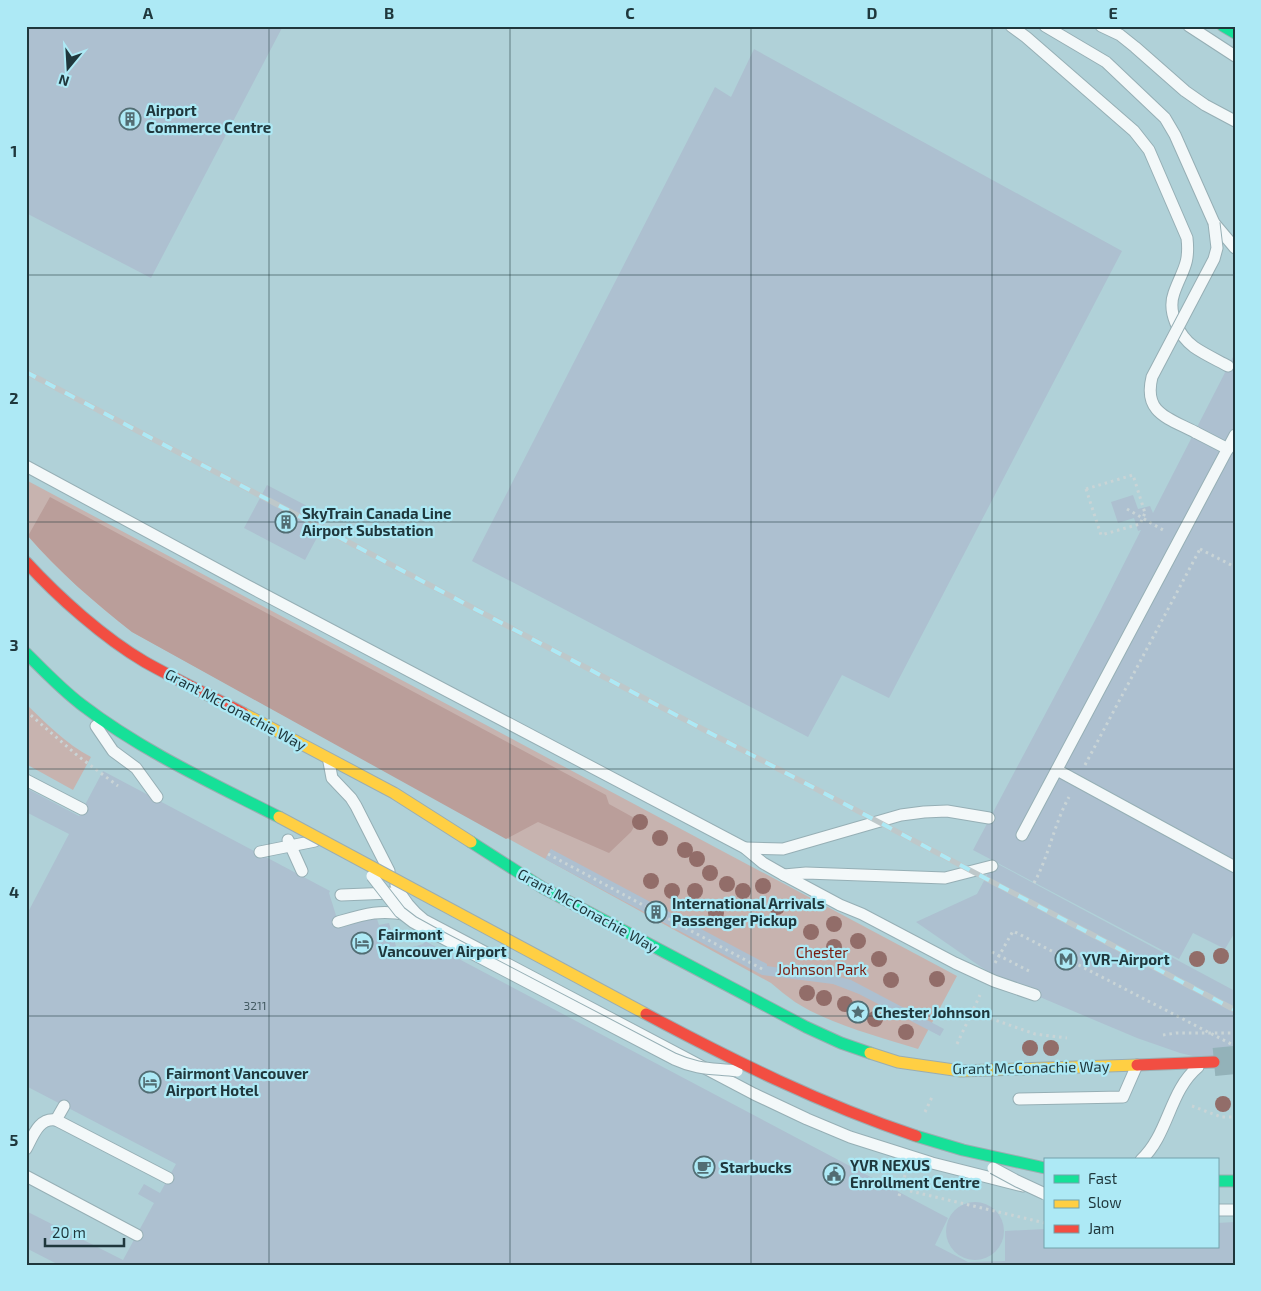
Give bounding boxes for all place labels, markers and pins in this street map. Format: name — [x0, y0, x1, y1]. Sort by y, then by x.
place label: Airport Commerce Centre — [146, 101, 271, 136]
building icon: Airport Commerce Centre — [118, 107, 142, 131]
place label: SkyTrain Canada Line Airport Substation — [302, 504, 451, 539]
building icon: SkyTrain Canada Line Airport Substation — [274, 510, 298, 534]
place label: International Arrivals Passenger Pickup — [672, 894, 825, 929]
building icon: International Arrivals Passenger Pickup — [644, 900, 668, 924]
place label: Fairmont Vancouver Airport — [378, 925, 507, 960]
hotel icon: Fairmont Vancouver Airport — [350, 931, 374, 955]
metro station icon: YVR–Airport — [1054, 947, 1078, 971]
place label: YVR–Airport — [1082, 950, 1170, 968]
place icon: Chester Johnson — [846, 1000, 870, 1024]
place label: Chester Johnson — [874, 1003, 990, 1021]
place label: Fairmont Vancouver Airport Hotel — [166, 1064, 309, 1099]
hotel icon: Fairmont Vancouver Airport Hotel — [138, 1070, 162, 1094]
cafe icon: Starbucks — [692, 1155, 716, 1179]
place label: YVR NEXUS Enrollment Centre — [850, 1156, 980, 1191]
place label: Starbucks — [720, 1158, 792, 1176]
public building icon: YVR NEXUS Enrollment Centre — [822, 1162, 846, 1186]

